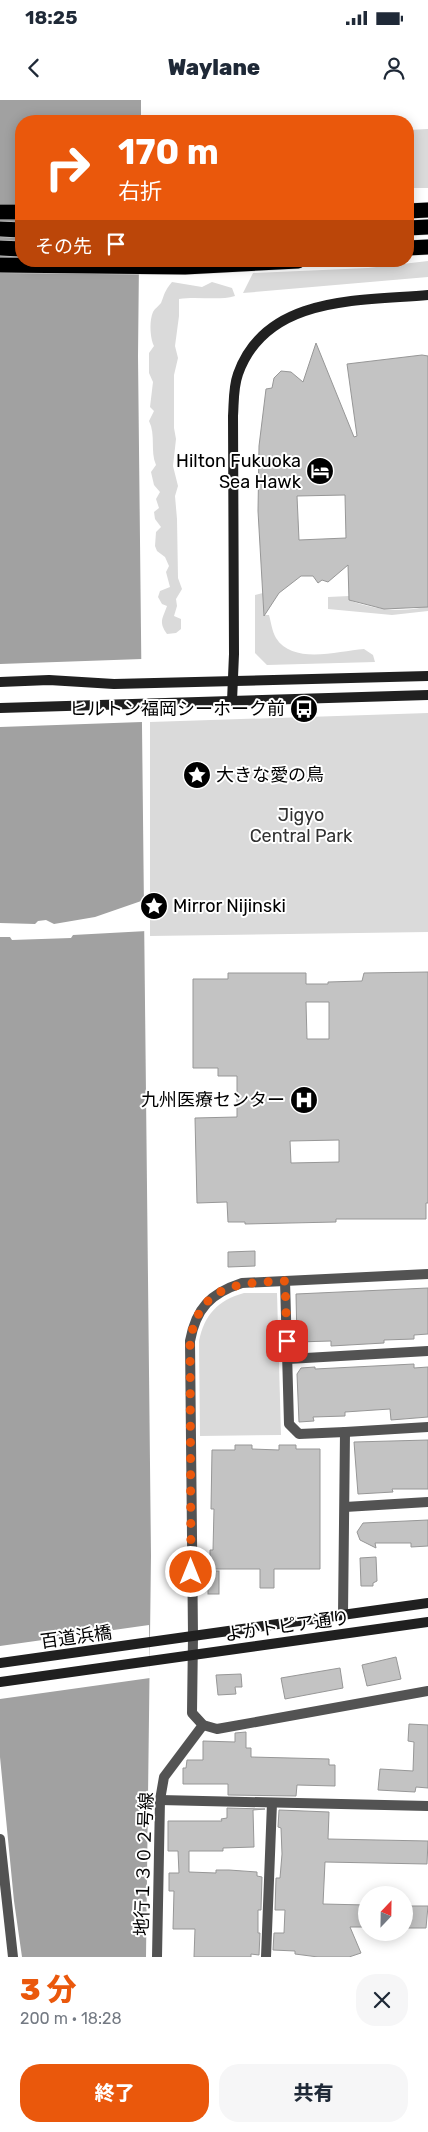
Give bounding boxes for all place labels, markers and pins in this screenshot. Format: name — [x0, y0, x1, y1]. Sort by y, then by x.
place label: Hilton Fukuoka Sea Hawk — [176, 450, 302, 493]
hotel icon: Hilton Fukuoka Sea Hawk — [305, 456, 335, 486]
bus stop icon: ヒルトン福岡シーホーク前 — [289, 694, 319, 724]
place label: ヒルトン福岡シーホーク前 — [69, 698, 285, 720]
place icon: 大きな愛の鳥 — [182, 760, 212, 790]
place label: 大きな愛の鳥 — [216, 764, 324, 786]
place icon: Mirror Nijinski — [139, 891, 169, 921]
place label: Mirror Nijinski — [173, 895, 286, 917]
hospital icon: 九州医療センター — [289, 1085, 319, 1115]
place label: 九州医療センター — [141, 1089, 285, 1111]
pin — [266, 1320, 308, 1362]

